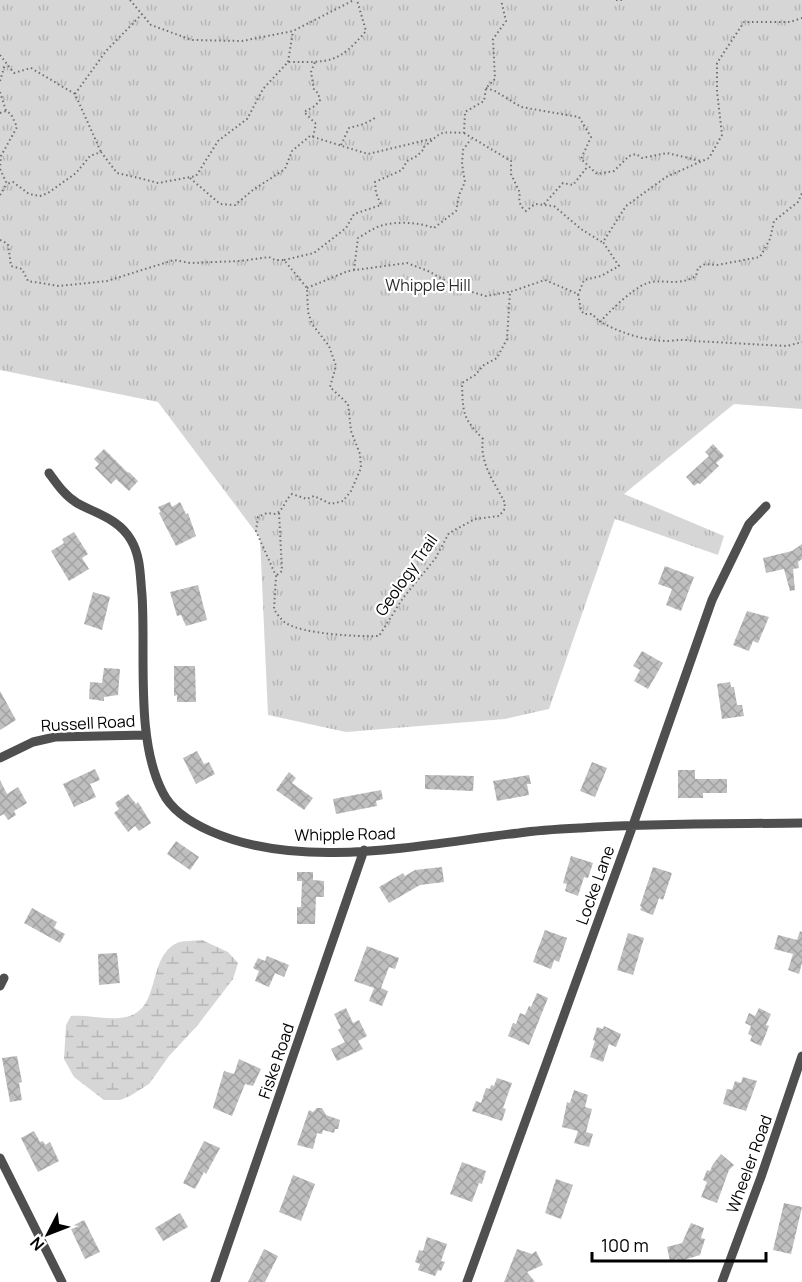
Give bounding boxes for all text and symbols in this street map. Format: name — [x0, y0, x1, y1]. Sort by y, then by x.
park label: Whipple Hill — [385, 274, 471, 296]
street label: Geology Trail — [370, 530, 442, 620]
street label: Russell Road — [40, 710, 136, 736]
street label: Whipple Road — [294, 822, 396, 846]
street label: Locke Lane — [571, 842, 619, 928]
street label: Fiske Road — [253, 1020, 299, 1102]
street label: Wheeler Road — [721, 1112, 777, 1216]
north arrow — [18, 1204, 78, 1264]
scale bar — [592, 1225, 766, 1263]
text: N — [25, 1232, 49, 1256]
text: 100 m — [601, 1233, 649, 1257]

